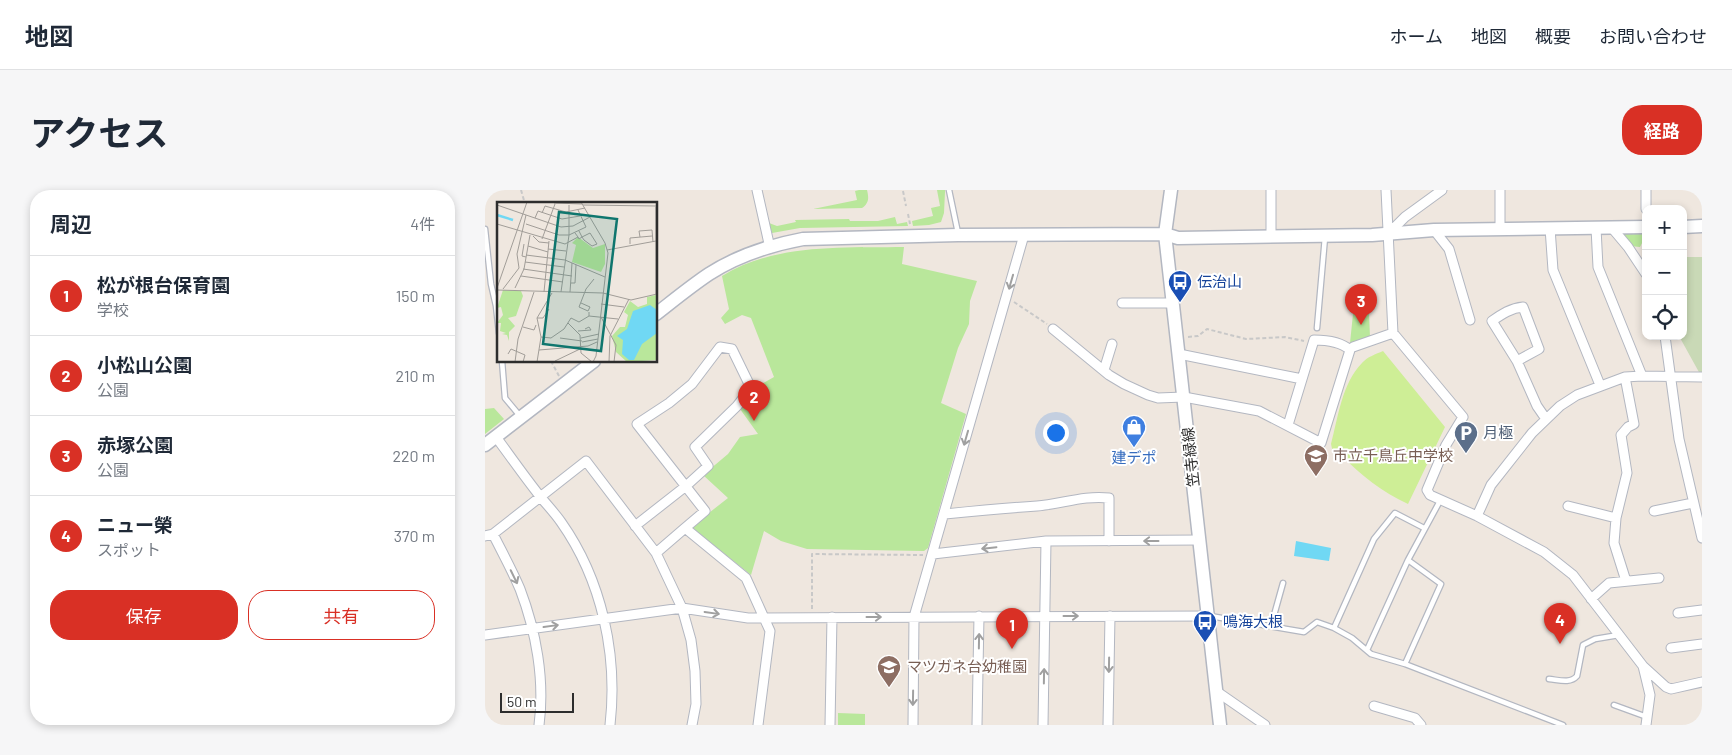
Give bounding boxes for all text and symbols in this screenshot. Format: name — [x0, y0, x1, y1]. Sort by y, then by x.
text: 地図 — [25, 21, 73, 50]
text: ホーム — [1390, 25, 1443, 47]
text: 地図 — [1471, 25, 1507, 47]
text: 概要 — [1535, 25, 1571, 47]
text: お問い合わせ — [1599, 25, 1707, 47]
button: 経路 — [1622, 105, 1702, 155]
text: アクセス — [30, 111, 168, 153]
inset map — [497, 202, 657, 362]
map controls — [1642, 205, 1687, 340]
button: + — [1642, 205, 1687, 250]
text: 周辺 — [50, 211, 92, 236]
text: 4件 — [410, 214, 435, 233]
button: − — [1642, 250, 1687, 295]
bus stop icon: 伝治山 — [1167, 269, 1193, 303]
place label: 伝治山 — [1197, 272, 1242, 290]
text: 松が根台保育園 — [97, 273, 230, 296]
one-way arrow — [1005, 274, 1015, 290]
pin: 3 — [1345, 284, 1377, 325]
text: 1 — [63, 286, 69, 305]
text: 150 m — [396, 286, 435, 305]
button: locate — [1642, 295, 1687, 340]
text: 学校 — [97, 300, 129, 319]
text: 小松山公園 — [97, 353, 192, 376]
text: 2 — [62, 366, 70, 385]
text: 210 m — [396, 366, 435, 385]
text: 公園 — [97, 380, 129, 399]
pin: 2 — [738, 380, 770, 421]
shop icon: 建デポ — [1121, 414, 1147, 448]
your location — [1043, 420, 1069, 446]
parking icon: 月極 — [1453, 420, 1479, 454]
place label: 月極 — [1483, 423, 1513, 441]
street label: 笠寺緑線 — [1178, 426, 1202, 488]
one-way arrow — [961, 430, 971, 446]
text: 赤塚公園 — [97, 433, 173, 456]
school or university icon: 市立千鳥丘中学校 — [1303, 443, 1329, 477]
text: 3 — [62, 446, 70, 465]
text: 220 m — [392, 446, 435, 465]
place label: 市立千鳥丘中学校 — [1333, 446, 1453, 464]
place label: 建デポ — [1111, 448, 1157, 466]
text: 公園 — [97, 460, 129, 479]
text: ニュー榮 — [97, 513, 173, 536]
text: 4 — [61, 526, 71, 545]
text: 370 m — [394, 526, 435, 545]
one-way arrow — [1143, 536, 1160, 546]
text: スポット — [97, 540, 161, 559]
one-way arrow — [981, 543, 997, 553]
one-way arrow — [510, 569, 519, 584]
button: 保存 — [50, 590, 238, 640]
button: 共有 — [248, 590, 435, 640]
pin: 4 — [1544, 603, 1576, 644]
one-way arrow — [703, 608, 719, 618]
pin: 1 — [996, 608, 1028, 649]
bus stop icon: 鳴海大根 — [1192, 609, 1218, 643]
one-way arrow — [865, 612, 881, 622]
one-way arrow — [1063, 612, 1079, 621]
place label: 鳴海大根 — [1223, 612, 1283, 630]
one-way arrow — [542, 621, 558, 631]
one-way arrow — [974, 634, 983, 650]
school or university icon: マツガネ台幼稚園 — [876, 654, 902, 688]
one-way arrow — [1104, 656, 1114, 673]
place label: マツガネ台幼稚園 — [907, 657, 1027, 675]
one-way arrow — [1039, 669, 1049, 685]
scale bar — [500, 690, 574, 713]
one-way arrow — [908, 690, 918, 706]
text: 50 m — [507, 693, 536, 710]

